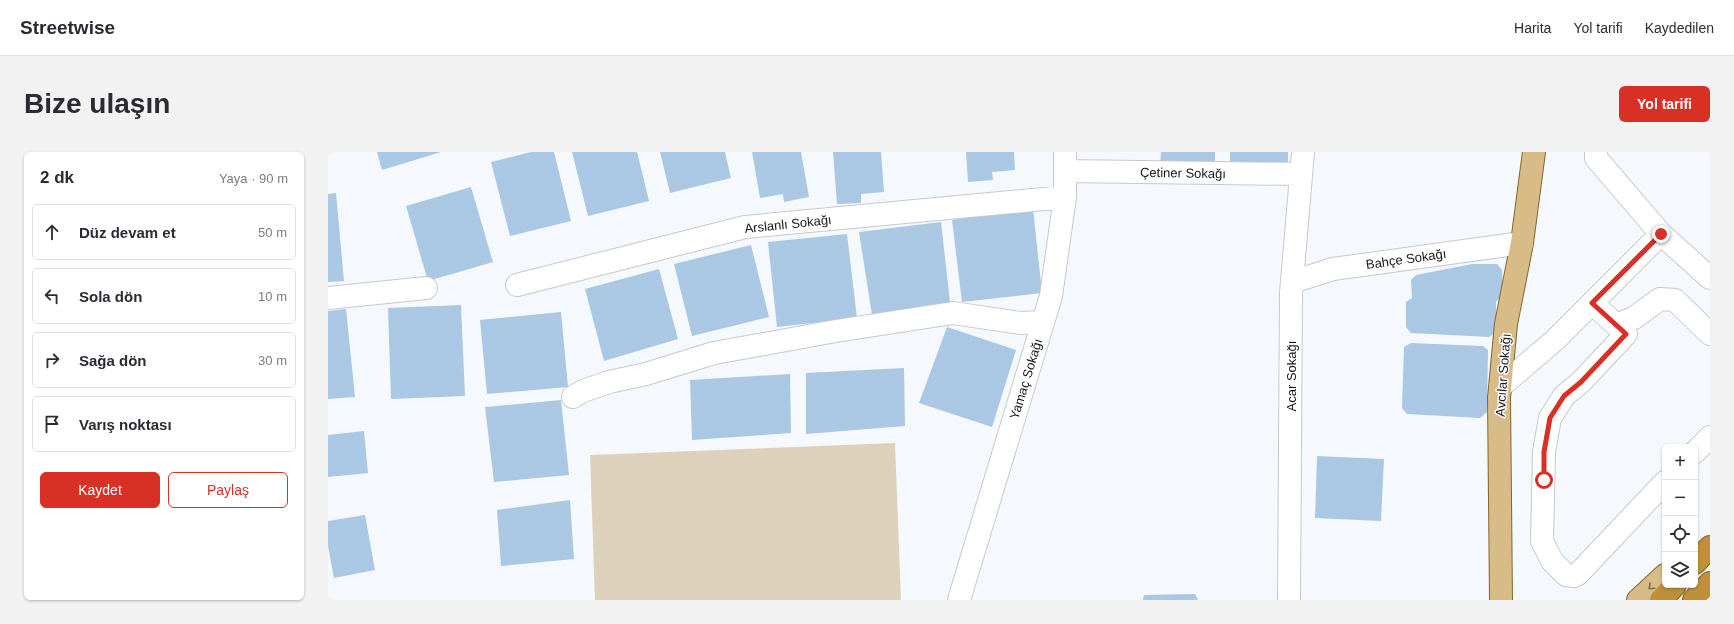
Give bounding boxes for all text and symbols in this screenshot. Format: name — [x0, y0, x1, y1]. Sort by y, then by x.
text: Streetwise — [20, 17, 115, 38]
text: Harita — [1514, 20, 1551, 36]
text: Yol tarifi — [1573, 20, 1623, 36]
text: Kaydedilen — [1645, 20, 1714, 36]
button: Yol tarifi — [1619, 86, 1710, 122]
text: Bize ulaşın — [24, 88, 170, 119]
street label: Çetiner Sokağı — [1140, 165, 1226, 181]
text: 2 dk — [40, 168, 74, 187]
text: Yaya · 90 m — [219, 171, 288, 186]
street label: Arslanlı Sokağı — [744, 212, 832, 236]
icon: ahead — [41, 221, 63, 243]
text: Düz devam et — [79, 224, 176, 241]
text: 50 m — [258, 225, 287, 240]
route end — [1652, 225, 1670, 243]
street label: Bahçe Sokağı — [1365, 246, 1447, 272]
icon: left — [41, 285, 63, 307]
text: Sola dön — [79, 288, 142, 305]
text: 10 m — [258, 289, 287, 304]
street label: Avcılar Sokağı — [1493, 333, 1513, 417]
street label: Yamaç Sokağı — [1007, 337, 1045, 421]
street label: Acar Sokağı — [1284, 341, 1299, 411]
icon: right — [41, 349, 63, 371]
text: Sağa dön — [79, 352, 147, 369]
text: 30 m — [258, 353, 287, 368]
icon: arrive — [41, 413, 63, 435]
text: Varış noktası — [79, 416, 172, 433]
map controls — [1662, 444, 1698, 588]
button: + — [1662, 444, 1698, 480]
route start — [1535, 471, 1553, 489]
button: Kaydet — [40, 472, 160, 508]
button: Paylaş — [168, 472, 288, 508]
button: − — [1662, 480, 1698, 516]
button: locate — [1662, 516, 1698, 552]
button: layers — [1662, 552, 1698, 588]
one-way arrow — [1648, 582, 1656, 590]

